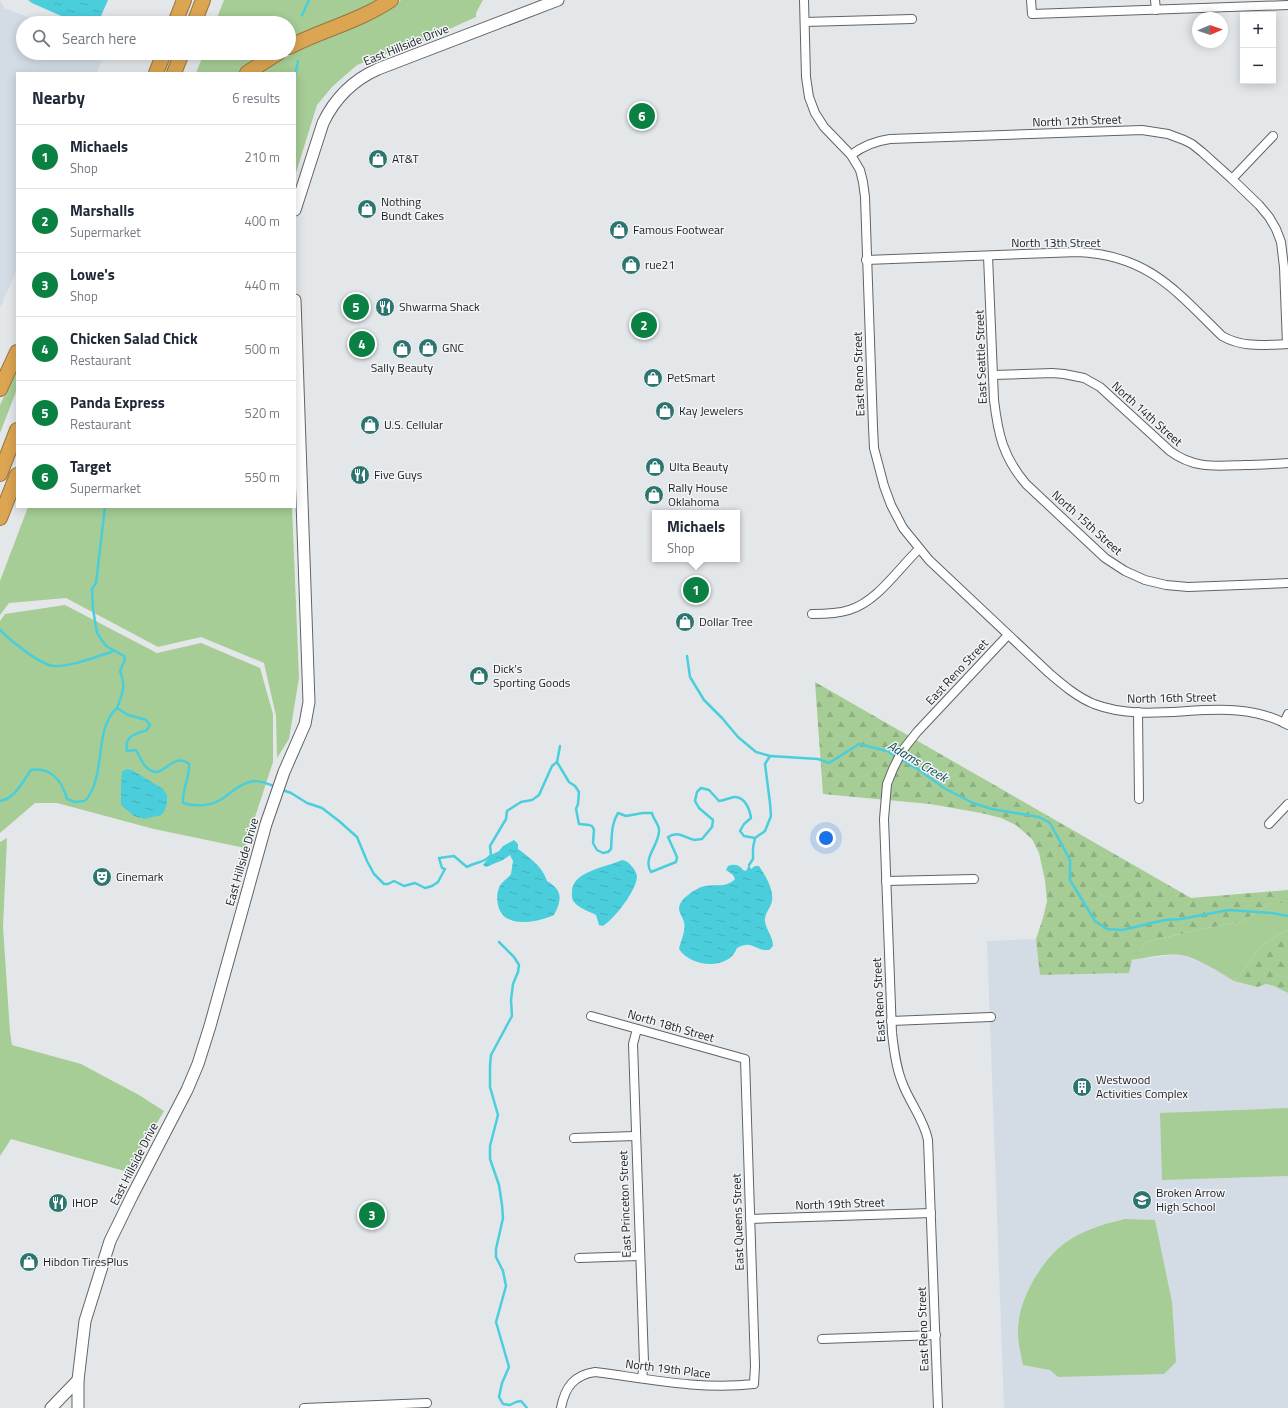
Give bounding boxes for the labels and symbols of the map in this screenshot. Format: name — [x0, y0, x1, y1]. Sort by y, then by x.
north arrow — [1192, 12, 1228, 48]
street label: East Hillside Drive — [360, 19, 451, 70]
pin: 6 — [629, 101, 655, 131]
street label: North 12th Street — [1032, 109, 1123, 132]
shop icon: AT&T — [367, 148, 389, 170]
place label: AT&T — [392, 149, 419, 168]
place label: Nothing Bundt Cakes — [381, 192, 445, 225]
shop icon: Nothing Bundt Cakes — [356, 198, 378, 220]
shop icon: Famous Footwear — [608, 219, 630, 241]
place label: Famous Footwear — [633, 220, 724, 239]
street label: North 13th Street — [1011, 233, 1102, 252]
shop icon: rue21 — [620, 254, 642, 276]
place label: rue21 — [645, 255, 675, 274]
pin: 5 — [343, 292, 369, 322]
restaurant icon: Shwarma Shack — [374, 296, 396, 318]
place label: Shwarma Shack — [399, 297, 480, 316]
street label: East Seattle Street — [969, 309, 992, 405]
pin: 2 — [631, 310, 657, 340]
pin: 4 — [349, 329, 375, 359]
street label: East Reno Street — [847, 331, 869, 417]
shop icon: GNC — [417, 337, 439, 359]
shop icon: Sally Beauty — [391, 338, 413, 360]
place label: GNC — [442, 338, 465, 357]
place label: Sally Beauty — [371, 358, 433, 377]
shop icon: PetSmart — [642, 367, 664, 389]
place label: PetSmart — [667, 368, 716, 387]
street label: North 14th Street — [1108, 377, 1188, 451]
shop icon: Kay Jewelers — [654, 400, 676, 422]
place label: Kay Jewelers — [679, 401, 744, 420]
shop icon: U.S. Cellular — [359, 414, 381, 436]
place label: U.S. Cellular — [384, 415, 443, 434]
shop icon: Ulta Beauty — [644, 456, 666, 478]
place label: Ulta Beauty — [669, 457, 728, 476]
restaurant icon: Five Guys — [349, 464, 371, 486]
place label: Five Guys — [374, 465, 423, 484]
place label: Rally House Oklahoma — [668, 478, 728, 511]
shop icon: Rally House Oklahoma — [643, 484, 665, 506]
street label: North 15th Street — [1048, 486, 1128, 560]
pin: 1 — [683, 575, 709, 605]
shop icon: Dollar Tree — [674, 611, 696, 633]
place label: Dollar Tree — [699, 612, 753, 631]
street label: East Reno Street — [921, 634, 993, 709]
place label: Dick's Sporting Goods — [493, 659, 571, 692]
shop icon: Dick's Sporting Goods — [468, 665, 490, 687]
street label: North 16th Street — [1127, 687, 1218, 708]
water label: Adams Creek — [884, 735, 954, 788]
street label: East Hillside Drive — [220, 816, 263, 908]
your location — [816, 828, 836, 848]
theatre icon: Cinemark — [91, 866, 113, 888]
place label: Cinemark — [116, 867, 164, 886]
street label: East Reno Street — [867, 956, 890, 1043]
street label: North 18th Street — [625, 1004, 718, 1047]
place label: Westwood Activities Complex — [1096, 1070, 1189, 1103]
building icon: Westwood Activities Complex — [1071, 1076, 1093, 1098]
street label: East Hillside Drive — [104, 1119, 163, 1209]
street label: East Princeton Street — [613, 1149, 636, 1258]
street label: East Queens Street — [726, 1172, 749, 1271]
place label: Broken Arrow High School — [1156, 1183, 1225, 1216]
school or university icon: Broken Arrow High School — [1131, 1189, 1153, 1211]
restaurant icon: IHOP — [47, 1192, 69, 1214]
street label: North 19th Street — [795, 1192, 886, 1215]
place label: IHOP — [72, 1193, 98, 1212]
pin: 3 — [359, 1200, 385, 1230]
shop icon: Hibdon TiresPlus — [18, 1251, 40, 1273]
place label: Hibdon TiresPlus — [43, 1252, 129, 1271]
street label: East Reno Street — [911, 1286, 933, 1372]
street label: North 19th Place — [624, 1354, 712, 1383]

